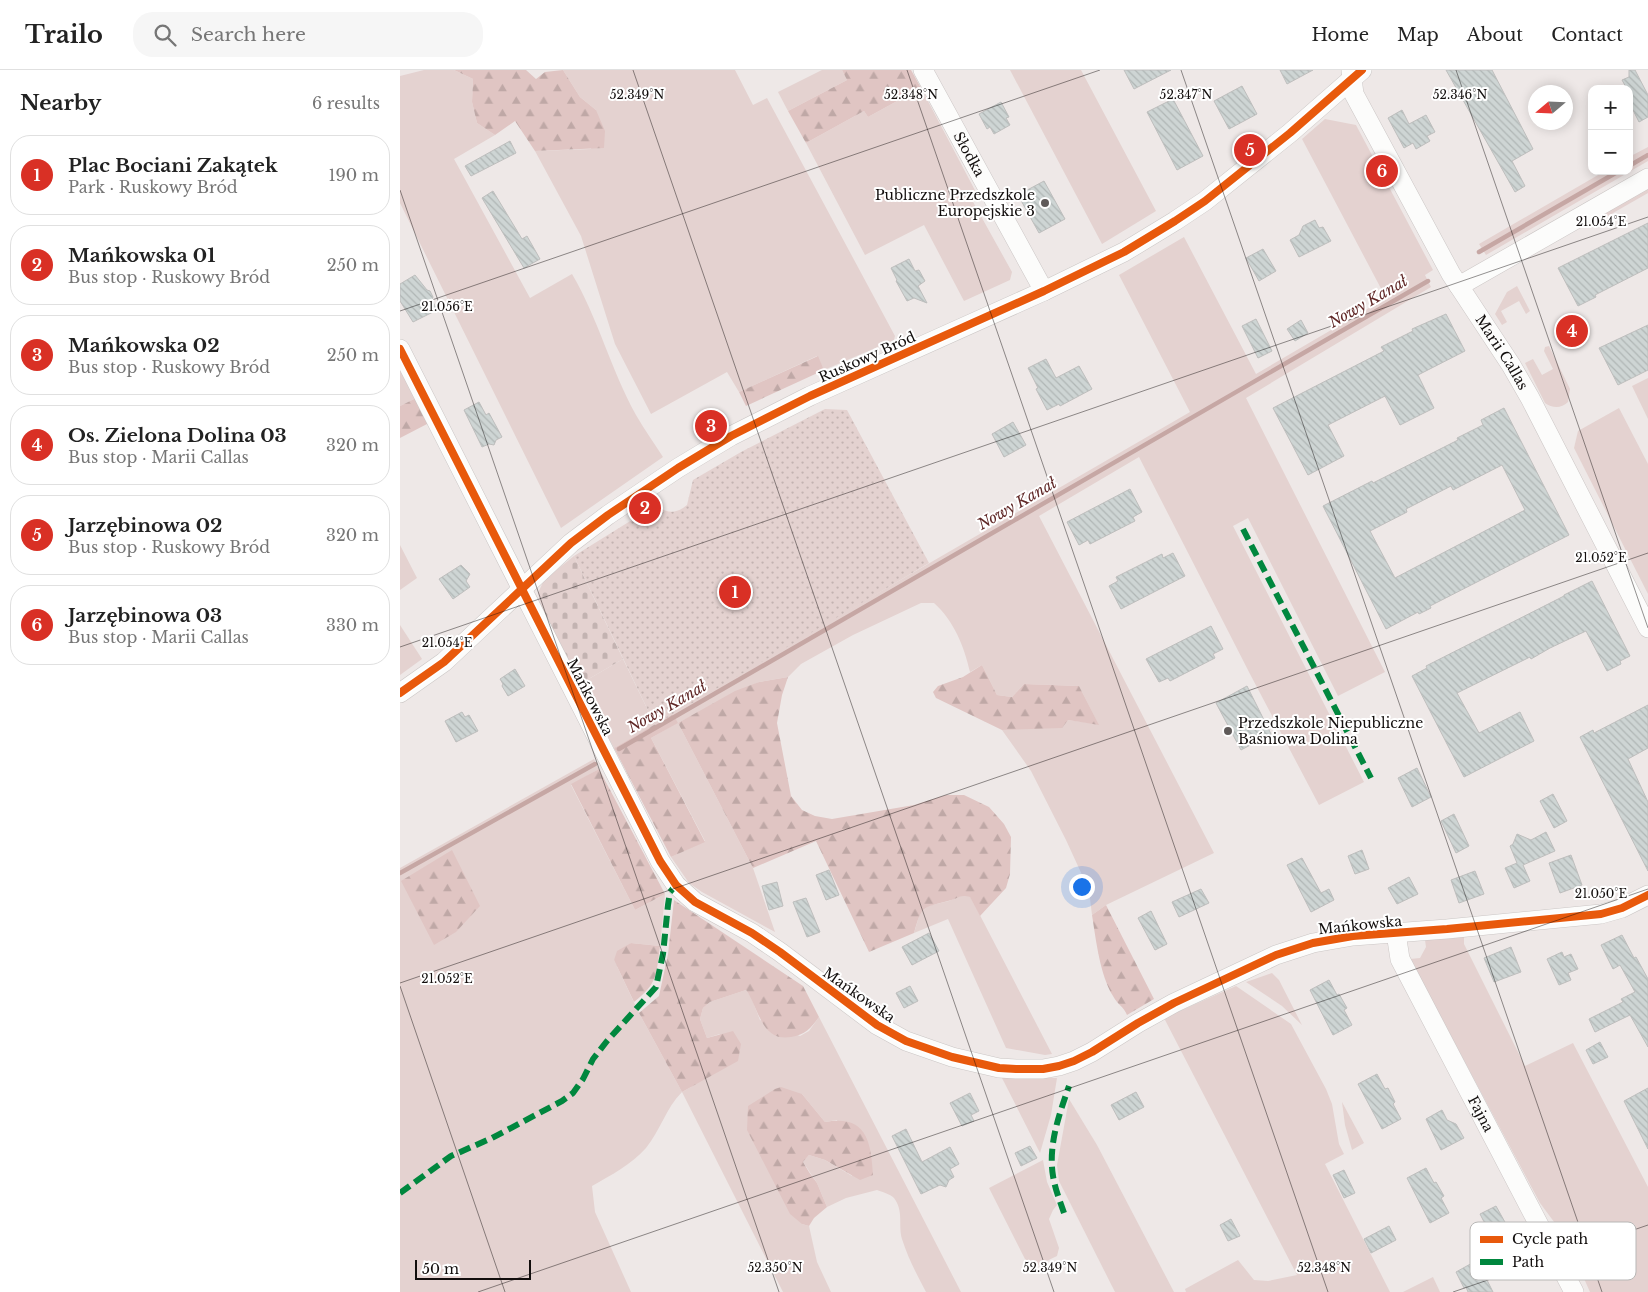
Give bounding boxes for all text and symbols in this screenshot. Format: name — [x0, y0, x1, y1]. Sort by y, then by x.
search box — [133, 12, 483, 57]
text: Trailo — [25, 20, 103, 49]
icon: search — [151, 21, 179, 49]
text: Search here — [191, 23, 306, 46]
text: Home — [1311, 24, 1369, 46]
text: Map — [1397, 24, 1439, 46]
text: About — [1467, 24, 1523, 46]
text: Contact — [1551, 24, 1623, 46]
north arrow — [1528, 85, 1573, 130]
map controls — [1588, 85, 1633, 175]
button: + — [1588, 85, 1633, 130]
text: 52.349°N — [610, 87, 664, 102]
text: 52.348°N — [884, 87, 938, 102]
text: 52.347°N — [1160, 87, 1213, 102]
text: 52.346°N — [1433, 87, 1487, 102]
text: Nearby — [20, 90, 101, 116]
text: 6 results — [312, 93, 380, 113]
street label: Słodka — [950, 129, 989, 180]
button: − — [1588, 130, 1633, 175]
pin: 5 — [1234, 131, 1266, 169]
pin: 6 — [1366, 152, 1398, 190]
text: Plac Bociani Zakątek — [68, 154, 278, 177]
text: 1 — [34, 165, 40, 185]
text: 190 m — [328, 165, 379, 185]
text: Park · Ruskowy Bród — [68, 177, 238, 197]
place label: Publiczne Przedszkole Europejskie 3 — [875, 186, 1035, 220]
marker: Publiczne Przedszkole Europejskie 3 — [1039, 197, 1051, 209]
text: 21.054°E — [1576, 214, 1627, 229]
text: Mańkowska 01 — [68, 244, 215, 267]
text: 2 — [32, 255, 42, 275]
text: 250 m — [327, 255, 379, 275]
text: Bus stop · Ruskowy Bród — [68, 267, 270, 287]
water label: Nowy Kanał — [1324, 271, 1411, 332]
text: 21.056°E — [421, 299, 473, 314]
street label: Marii Callas — [1471, 311, 1532, 393]
pin: 4 — [1556, 312, 1588, 350]
street label: Ruskowy Bród — [816, 327, 919, 386]
text: Mańkowska 02 — [68, 334, 220, 357]
text: 3 — [32, 345, 42, 365]
text: 250 m — [327, 345, 379, 365]
text: Bus stop · Ruskowy Bród — [68, 357, 270, 377]
pin: 3 — [695, 407, 727, 445]
text: Os. Zielona Dolina 03 — [68, 424, 287, 447]
text: 4 — [32, 435, 42, 455]
text: 320 m — [326, 435, 379, 455]
text: Bus stop · Marii Callas — [68, 447, 249, 467]
water label: Nowy Kanał — [973, 473, 1060, 534]
pin: 2 — [629, 489, 661, 527]
text: Jarzębinowa 02 — [68, 514, 222, 537]
text: 5 — [32, 525, 42, 545]
text: 320 m — [326, 525, 379, 545]
text: Bus stop · Ruskowy Bród — [68, 537, 270, 557]
text: 21.052°E — [1575, 550, 1627, 565]
pin: 1 — [719, 573, 751, 611]
text: Jarzębinowa 03 — [68, 604, 222, 627]
text: 6 — [32, 615, 42, 635]
text: 330 m — [326, 615, 379, 635]
text: Bus stop · Marii Callas — [68, 627, 249, 647]
text: 21.054°E — [422, 635, 473, 650]
street label: Mańkowska — [563, 655, 617, 739]
water label: Nowy Kanał — [623, 676, 710, 737]
place label: Przedszkole Niepubliczne Baśniowa Dolina — [1238, 714, 1423, 748]
marker: Przedszkole Niepubliczne Baśniowa Dolina — [1222, 725, 1234, 737]
your location — [1069, 874, 1095, 900]
text: 21.050°E — [1575, 886, 1628, 901]
street label: Mańkowska — [1317, 912, 1403, 938]
street label: Mańkowska — [819, 963, 899, 1027]
text: 21.052°E — [421, 971, 473, 986]
street label: Fajna — [1464, 1093, 1498, 1135]
legend — [1470, 1222, 1636, 1280]
text: Cycle path — [1512, 1230, 1589, 1248]
text: Path — [1512, 1253, 1544, 1271]
scale bar — [415, 1257, 531, 1280]
text: 50 m — [422, 1260, 459, 1278]
text: 52.350°N — [747, 1260, 803, 1275]
text: 52.349°N — [1023, 1260, 1077, 1275]
text: 52.348°N — [1297, 1260, 1351, 1275]

